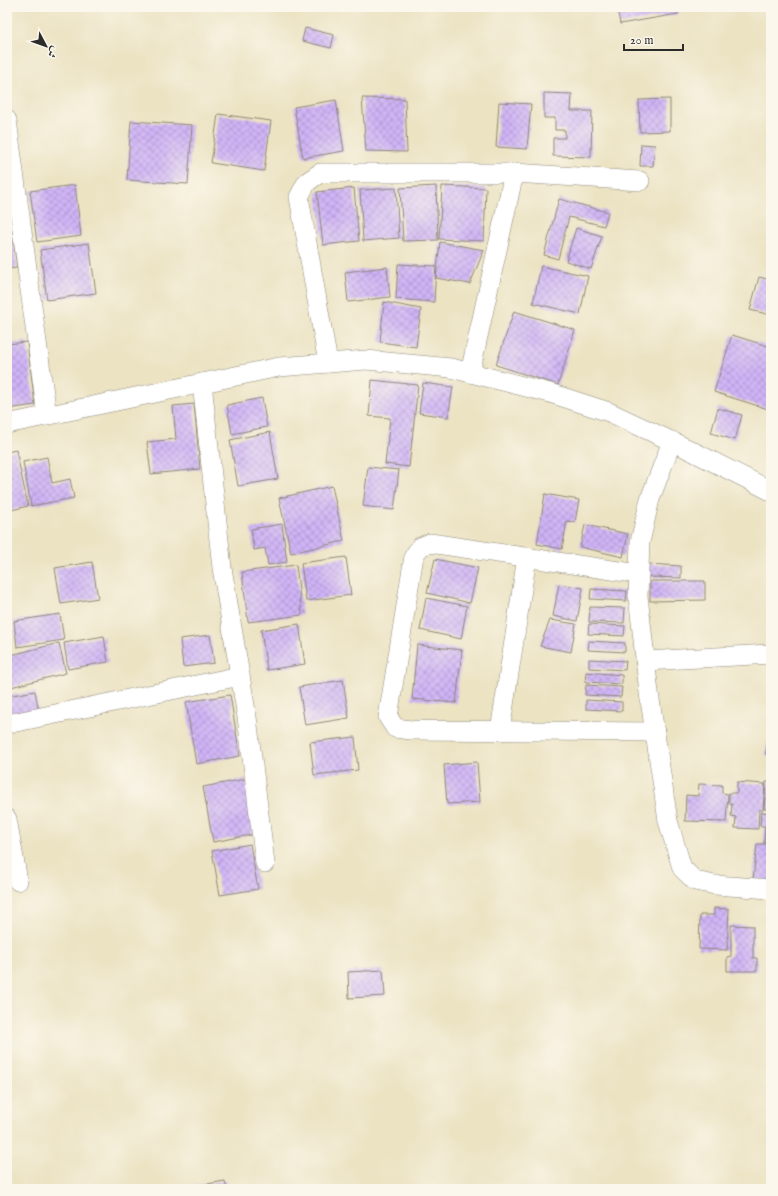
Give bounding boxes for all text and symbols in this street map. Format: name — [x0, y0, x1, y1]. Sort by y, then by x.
north arrow — [26, 26, 66, 66]
scale bar — [624, 26, 683, 52]
text: 20 m — [630, 33, 653, 48]
text: ش — [44, 43, 62, 61]

